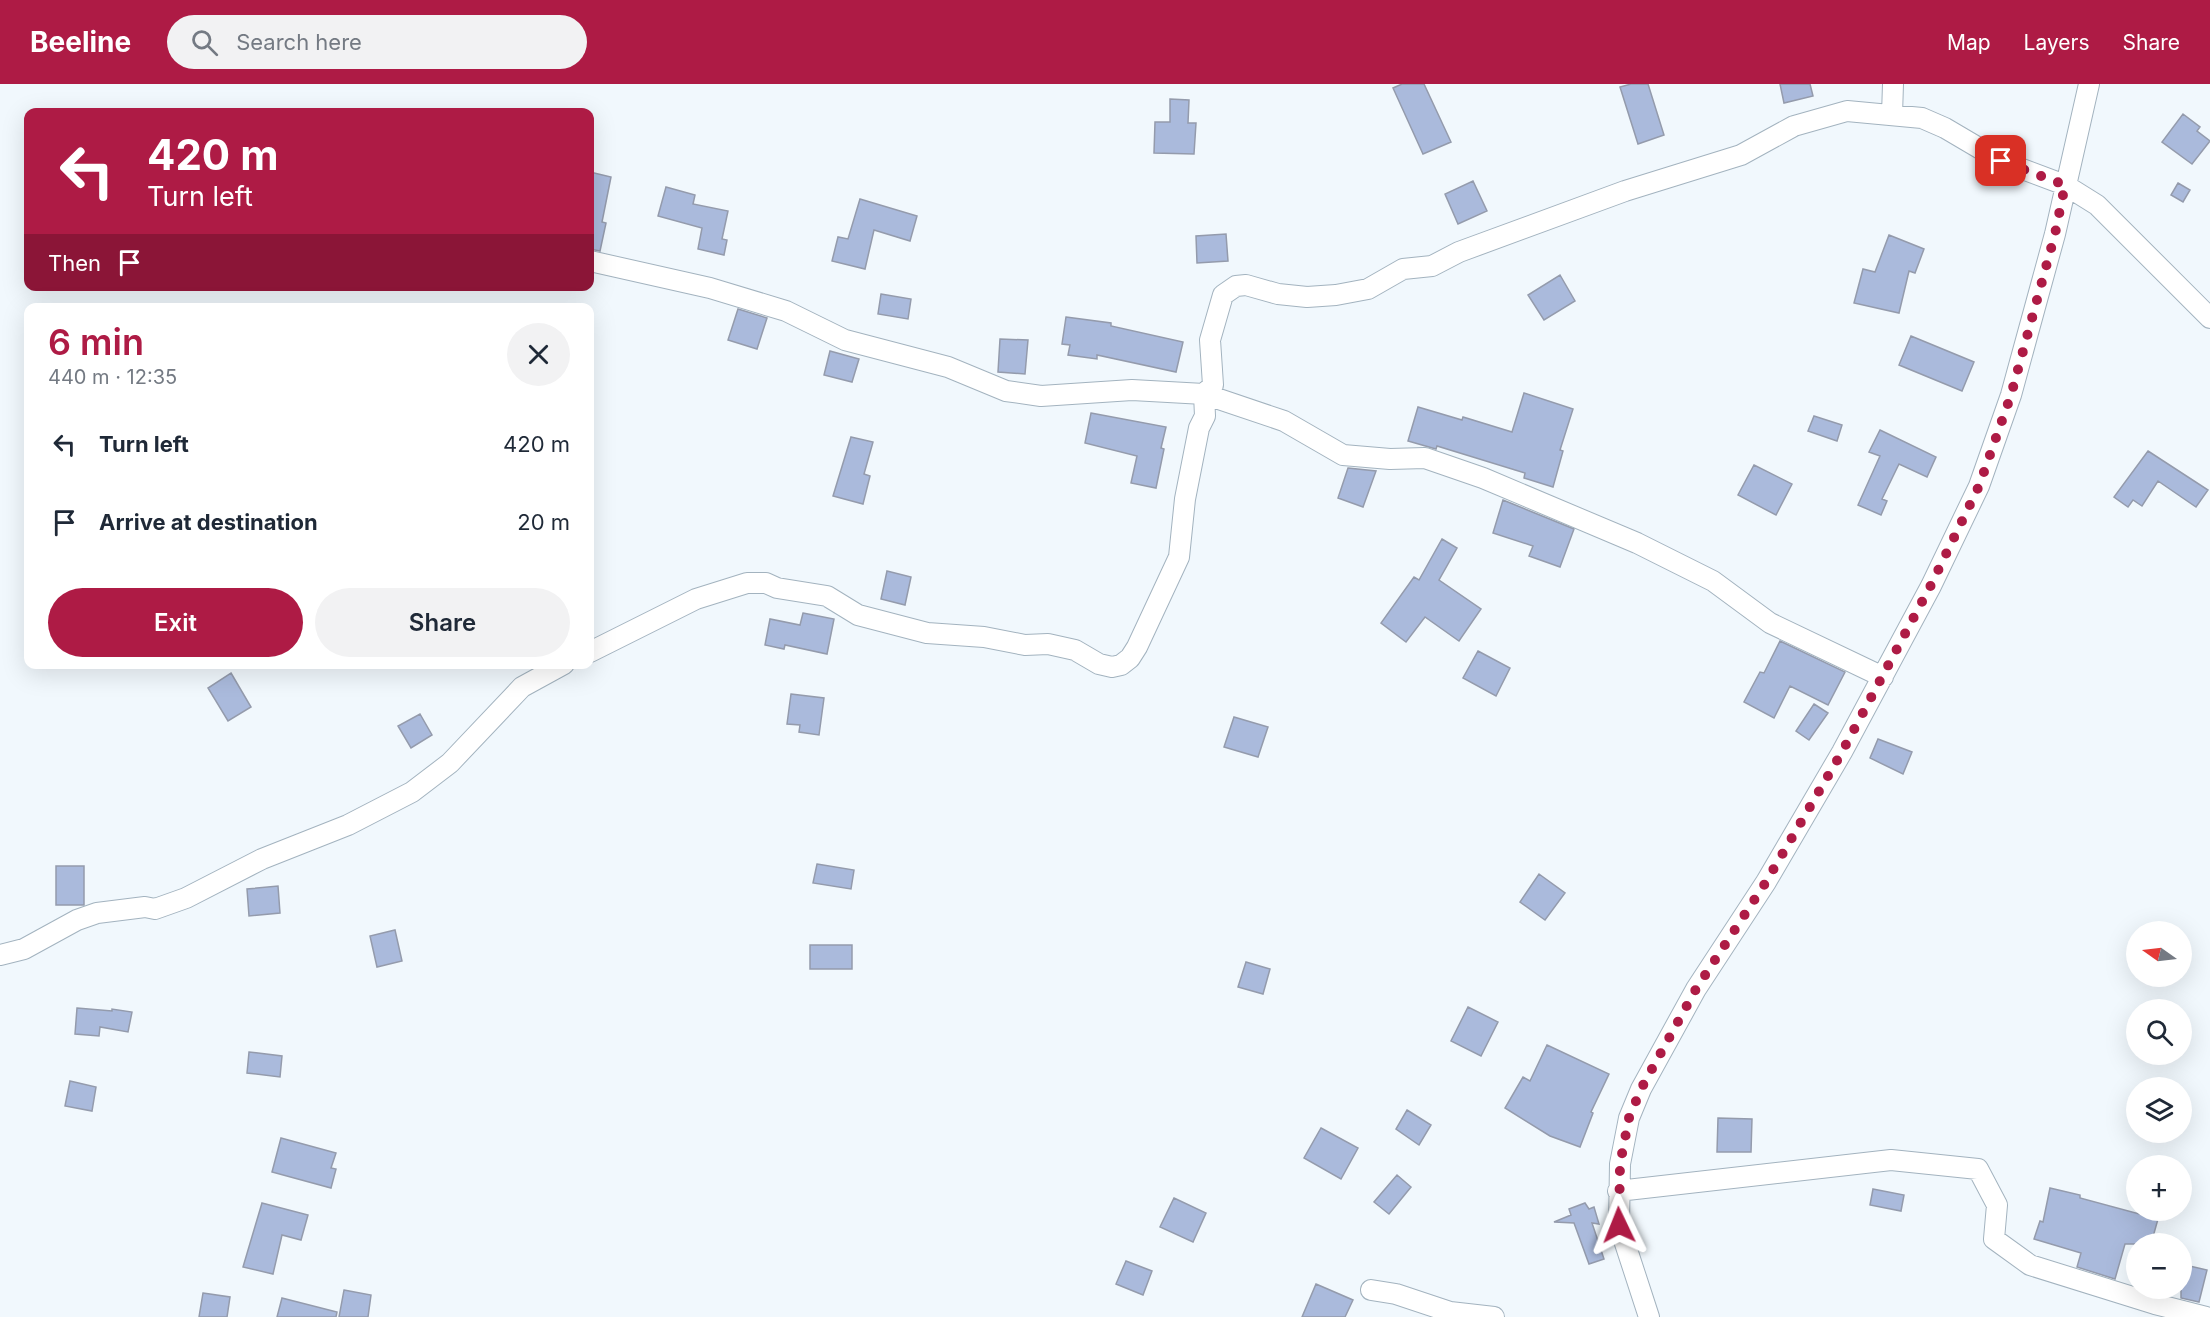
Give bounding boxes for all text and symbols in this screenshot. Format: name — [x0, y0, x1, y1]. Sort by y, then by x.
search box — [167, 15, 587, 69]
text: Beeline — [30, 25, 131, 59]
icon: search — [188, 26, 221, 59]
text: Search here — [236, 29, 362, 55]
text: Map — [1947, 30, 1991, 55]
text: Layers — [2024, 30, 2090, 55]
text: Share — [2123, 30, 2180, 55]
text: 420 m — [147, 129, 278, 180]
icon: left — [48, 132, 126, 210]
pin — [1975, 135, 2026, 186]
icon: arrive — [1984, 144, 2017, 177]
text: Turn left — [147, 180, 253, 213]
icon: arrive — [113, 246, 146, 279]
text: Then — [48, 250, 101, 276]
text: 6 min — [48, 320, 144, 364]
button: close — [507, 323, 570, 386]
text: 440 m · 12:35 — [48, 365, 177, 389]
icon: left — [48, 428, 81, 461]
text: Turn left — [99, 431, 189, 457]
text: 420 m — [503, 431, 570, 457]
icon: arrive — [48, 506, 81, 539]
text: Arrive at destination — [99, 509, 318, 535]
text: 20 m — [517, 509, 570, 535]
button: Exit — [48, 588, 303, 657]
button: Share — [315, 588, 570, 657]
north arrow — [2126, 921, 2192, 987]
map controls — [2126, 921, 2192, 1299]
button: search — [2126, 999, 2192, 1065]
button: layers — [2126, 1077, 2192, 1143]
button: + — [2126, 1155, 2192, 1221]
position arrow — [1587, 1193, 1651, 1257]
button: − — [2126, 1233, 2192, 1299]

